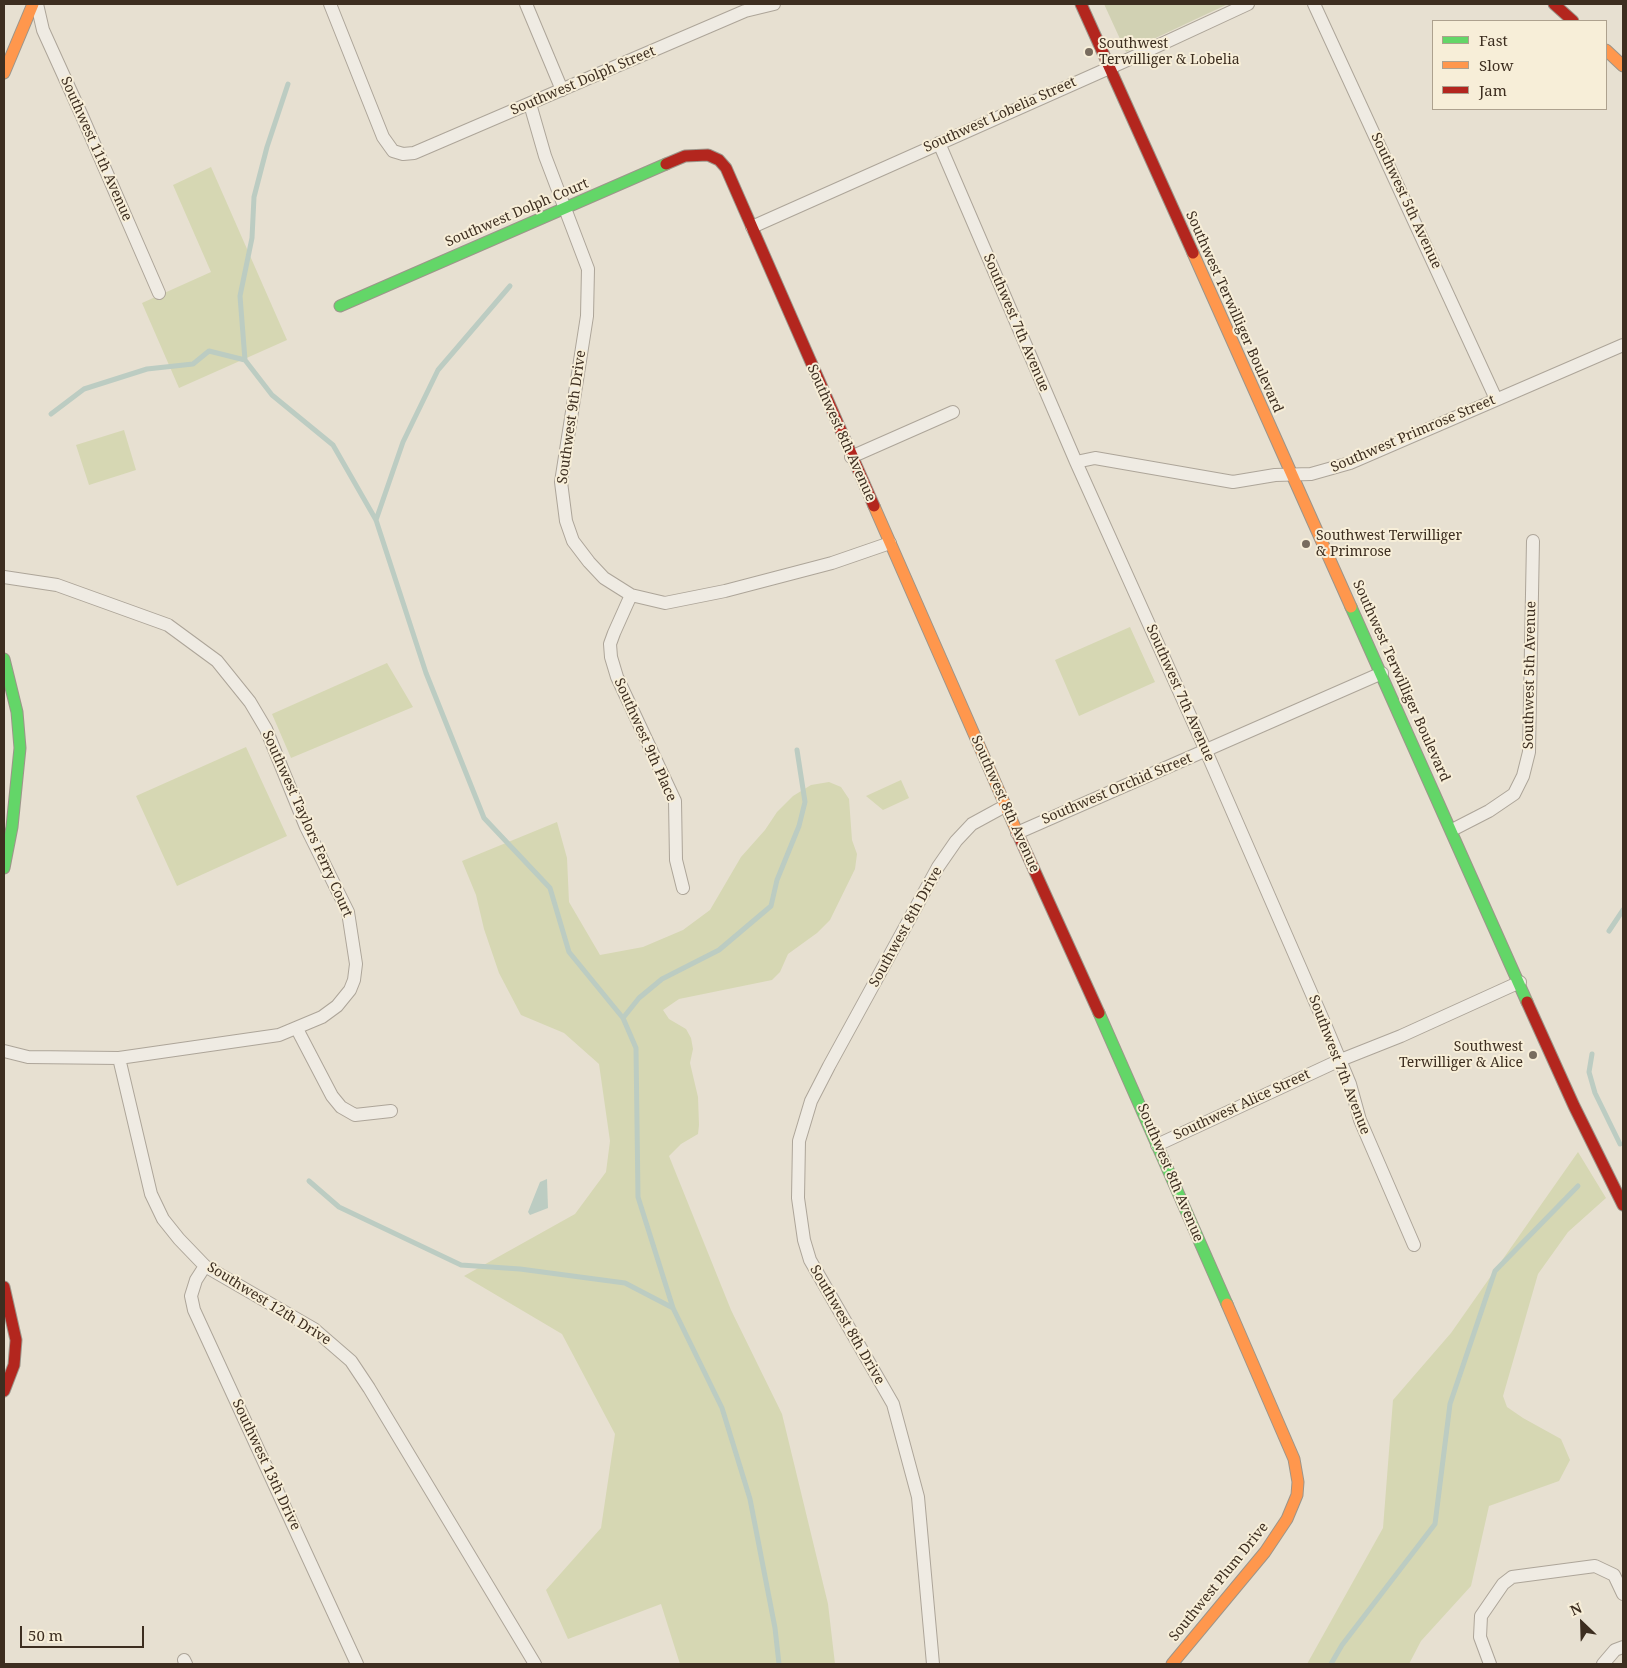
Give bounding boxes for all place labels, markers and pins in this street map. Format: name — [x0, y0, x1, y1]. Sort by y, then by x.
place label: Southwest Terwilliger & Lobelia — [1099, 36, 1240, 68]
marker: Southwest Terwilliger & Lobelia — [1083, 46, 1095, 58]
place label: Southwest Terwilliger & Primrose — [1316, 528, 1462, 560]
marker: Southwest Terwilliger & Primrose — [1300, 538, 1312, 550]
place label: Southwest Terwilliger & Alice — [1399, 1039, 1523, 1072]
marker: Southwest Terwilliger & Alice — [1527, 1049, 1539, 1061]

